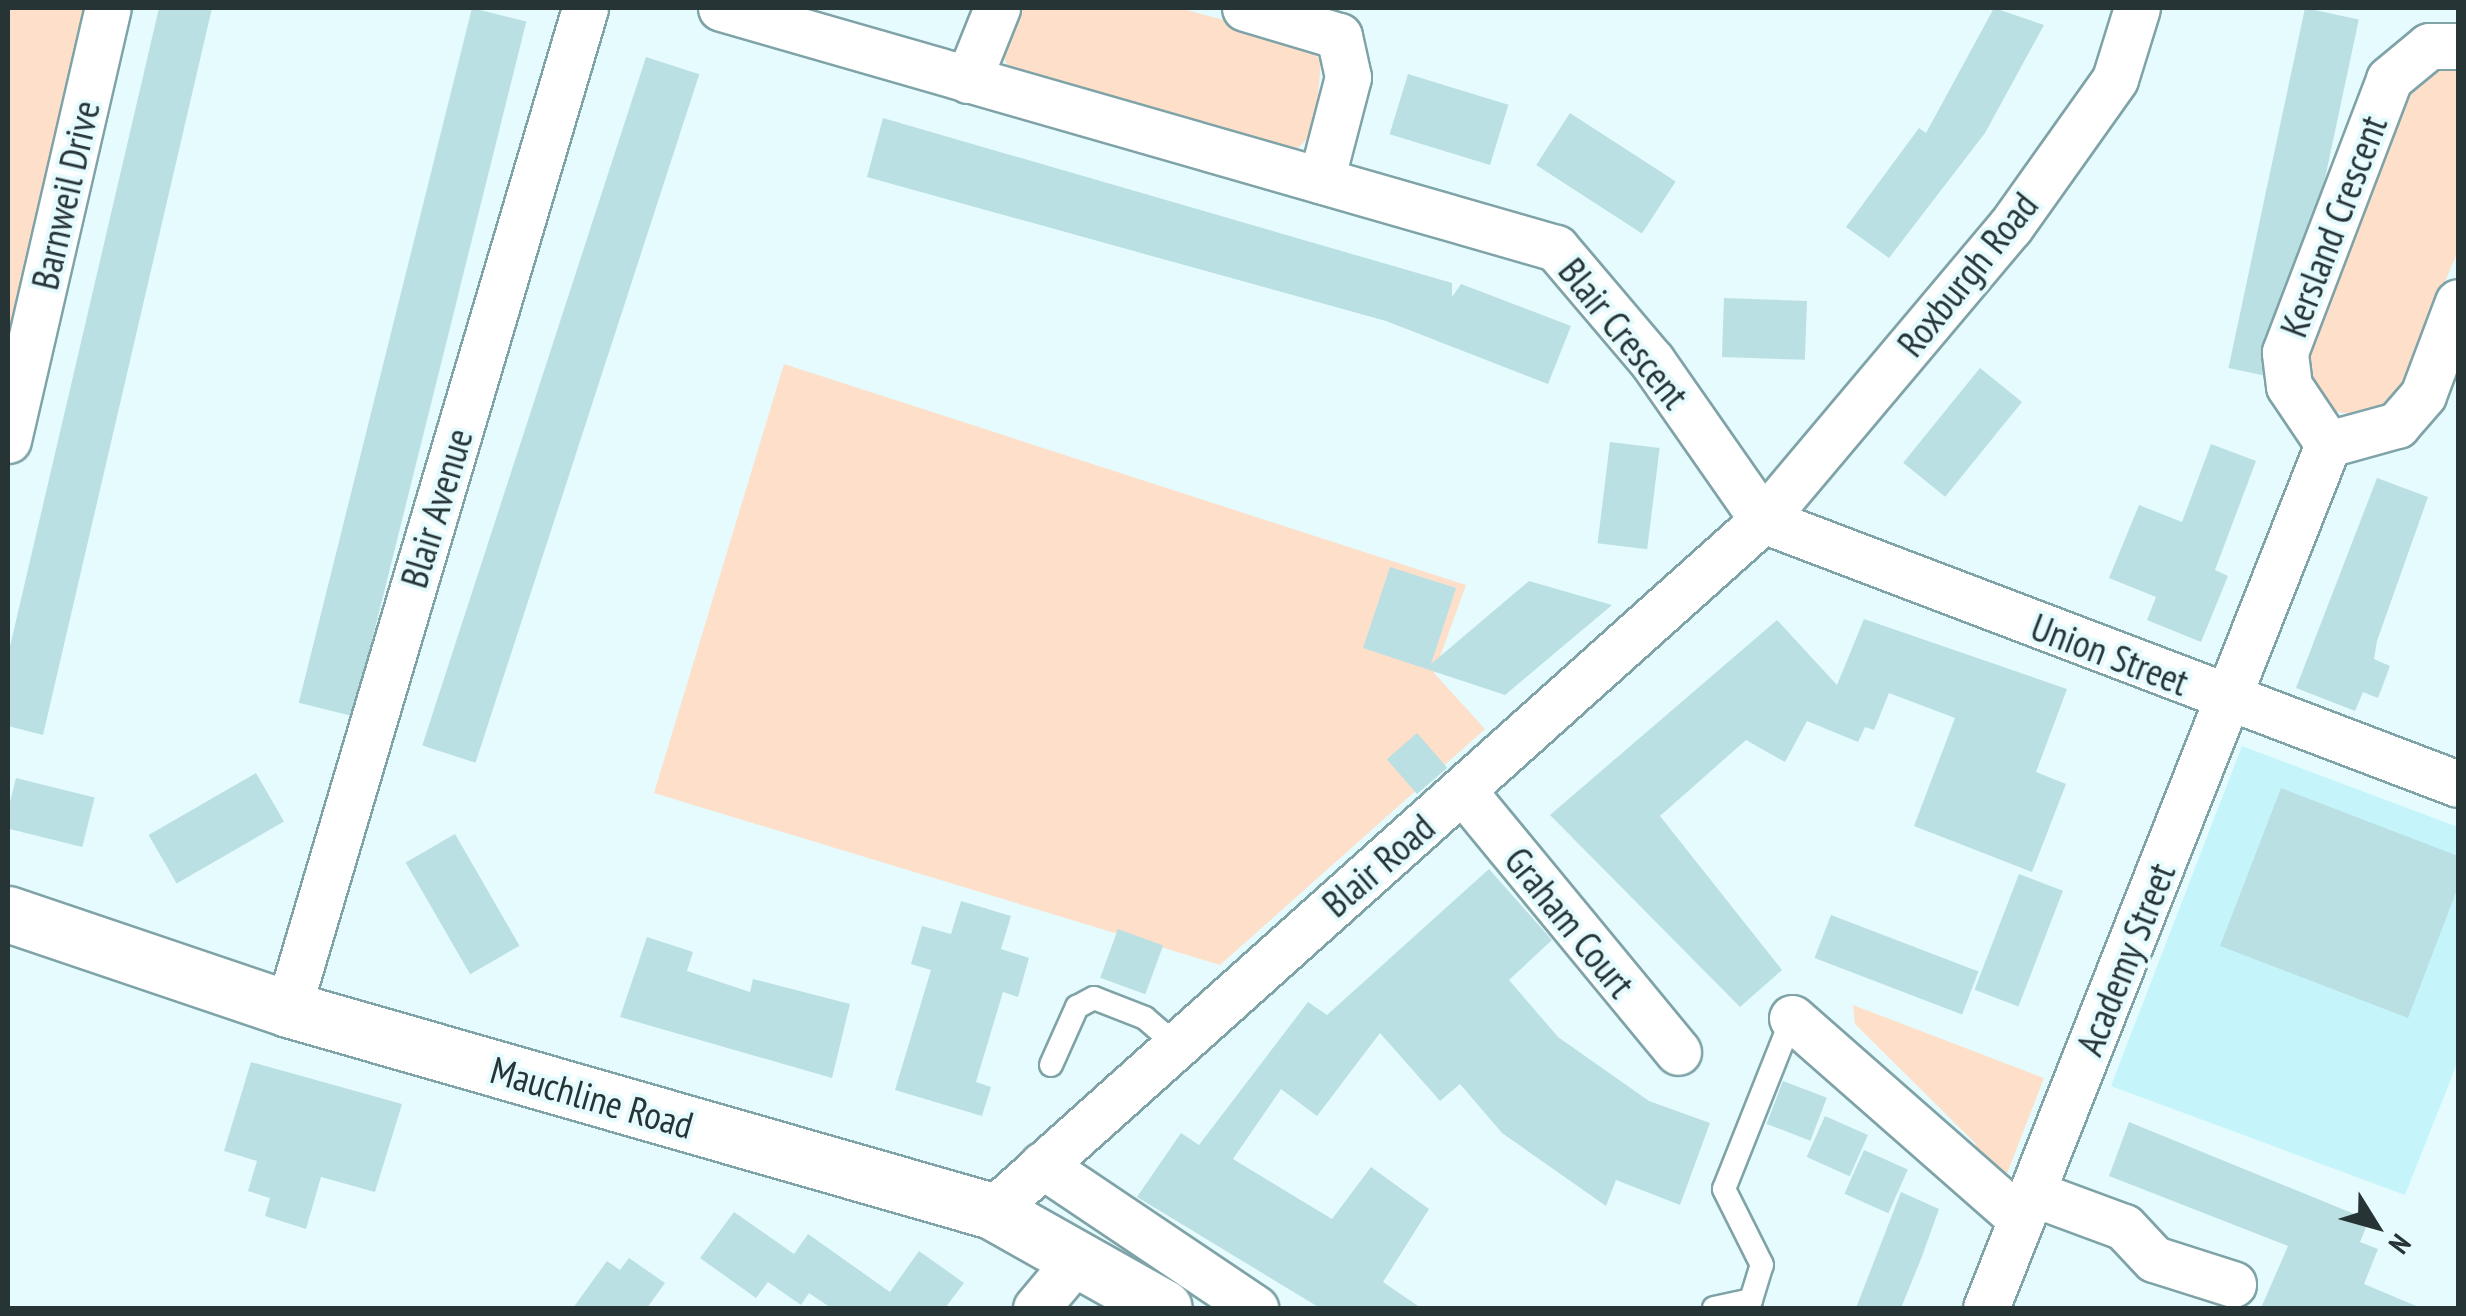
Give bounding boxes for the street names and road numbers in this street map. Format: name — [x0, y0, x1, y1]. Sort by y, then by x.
street label: Barnweil Drive — [21, 96, 109, 294]
street label: Kersland Crescent — [2270, 109, 2396, 343]
street label: Roxburgh Road — [1887, 183, 2047, 365]
street label: Blair Crescent — [1550, 249, 1698, 417]
street label: Blair Avenue — [390, 423, 482, 593]
street label: Union Street — [2025, 603, 2195, 705]
street label: Blair Road — [1313, 804, 1443, 926]
street label: Graham Court — [1496, 838, 1644, 1006]
street label: Academy Street — [2066, 856, 2184, 1062]
street label: Mauchline Road — [486, 1046, 698, 1148]

